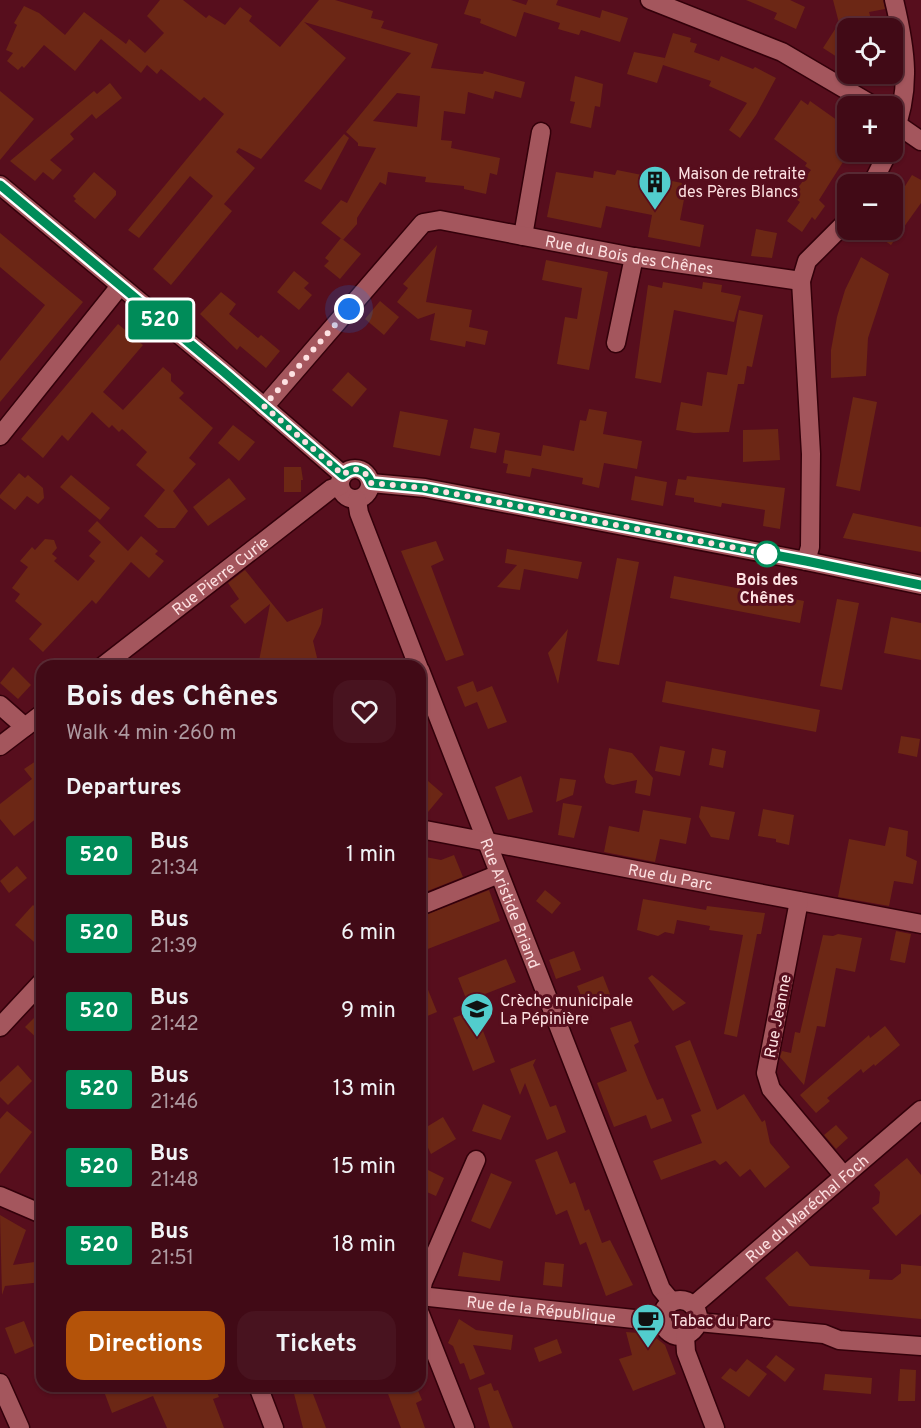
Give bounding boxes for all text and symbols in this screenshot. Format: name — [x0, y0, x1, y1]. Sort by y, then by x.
map controls — [837, 18, 903, 240]
button: locate — [837, 18, 903, 84]
button: + — [837, 96, 903, 162]
building icon: Maison de retraite des Pères Blancs — [637, 164, 673, 211]
place label: Maison de retraite des Pères Blancs — [678, 165, 806, 203]
button: − — [837, 174, 903, 240]
street label: Rue du Bois des Chênes — [543, 232, 715, 280]
your location — [334, 294, 364, 324]
line badge: 520 — [126, 300, 195, 340]
text: 520 — [140, 307, 180, 334]
street label: Rue Pierre Curie — [169, 533, 274, 621]
marker: Bois des Chênes — [754, 541, 780, 567]
place label: Bois des Chênes — [736, 571, 798, 609]
text: Bois des Chênes — [66, 680, 279, 716]
button: heart — [333, 680, 396, 743]
text: Walk · 4 min · 260 m — [66, 721, 237, 747]
text: Departures — [66, 775, 182, 802]
text: Bus — [150, 829, 189, 856]
street label: Rue Aristide Briand — [474, 836, 543, 972]
text: 520 — [79, 842, 119, 869]
text: 1 min — [346, 842, 396, 869]
text: 21:34 — [150, 856, 199, 882]
street label: Rue du Parc — [626, 861, 714, 896]
text: Bus — [150, 907, 189, 934]
text: 520 — [79, 920, 119, 947]
text: 6 min — [341, 920, 396, 947]
text: 21:39 — [150, 934, 198, 960]
street label: Rue Jeanne — [761, 973, 797, 1060]
text: Bus — [150, 985, 189, 1012]
school or university icon: Crèche municipale La Pépinière — [459, 991, 495, 1038]
place label: Crèche municipale La Pépinière — [500, 992, 633, 1030]
text: 520 — [79, 998, 119, 1025]
text: 9 min — [341, 998, 396, 1025]
text: 21:42 — [150, 1012, 199, 1038]
text: Bus — [150, 1063, 189, 1090]
text: 520 — [79, 1076, 119, 1103]
text: 13 min — [333, 1076, 396, 1103]
text: 21:46 — [150, 1090, 199, 1116]
text: Bus — [150, 1141, 189, 1168]
street label: Rue du Maréchal Foch — [742, 1151, 874, 1268]
text: 520 — [79, 1154, 119, 1181]
text: 15 min — [332, 1154, 396, 1181]
text: 21:48 — [150, 1168, 199, 1194]
text: Bus — [150, 1219, 189, 1246]
text: 520 — [79, 1232, 119, 1259]
text: 18 min — [333, 1232, 396, 1259]
text: 21:51 — [150, 1246, 194, 1272]
street label: Rue de la République — [465, 1293, 617, 1329]
cafe icon: Tabac du Parc — [630, 1302, 666, 1349]
button: Directions — [66, 1311, 225, 1380]
button: Tickets — [237, 1311, 396, 1380]
place label: Tabac du Parc — [671, 1312, 771, 1332]

